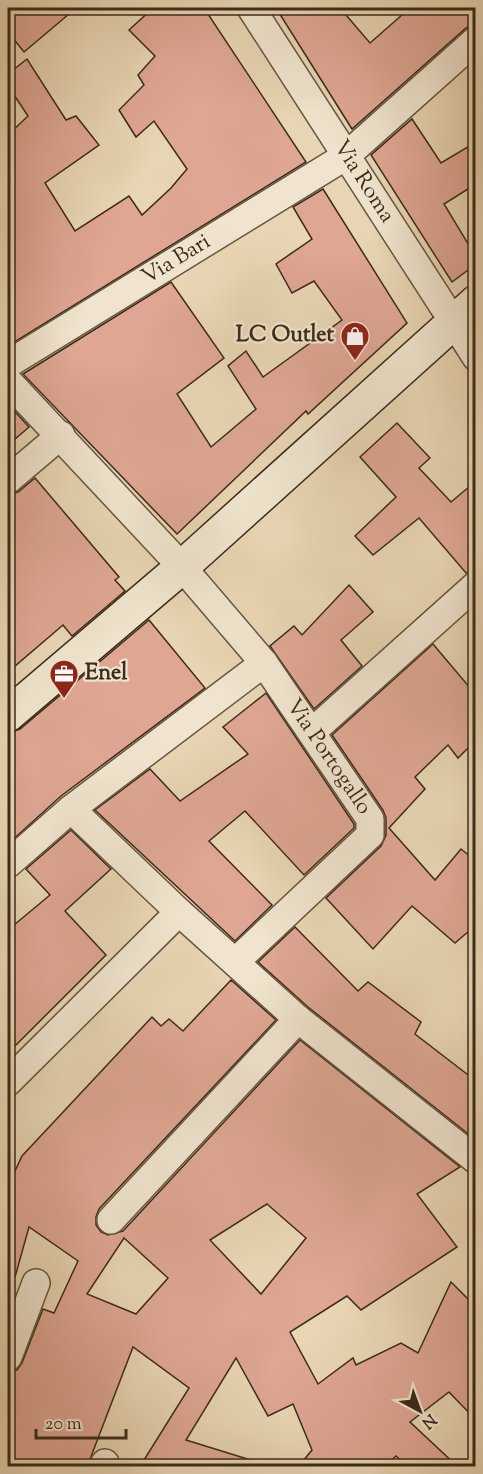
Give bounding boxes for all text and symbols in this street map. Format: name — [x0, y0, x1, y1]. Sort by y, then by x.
street label: Via Roma — [324, 134, 402, 230]
street label: Via Bari — [136, 227, 217, 294]
place label: LC Outlet — [236, 320, 334, 352]
shop icon: LC Outlet — [339, 320, 371, 362]
office icon: Enel — [48, 658, 80, 700]
place label: Enel — [85, 658, 128, 690]
street label: Via Portogallo — [277, 693, 379, 822]
north arrow — [390, 1381, 450, 1441]
scale bar — [36, 1402, 126, 1440]
text: N — [416, 1408, 441, 1433]
text: 20 m — [45, 1412, 82, 1438]

